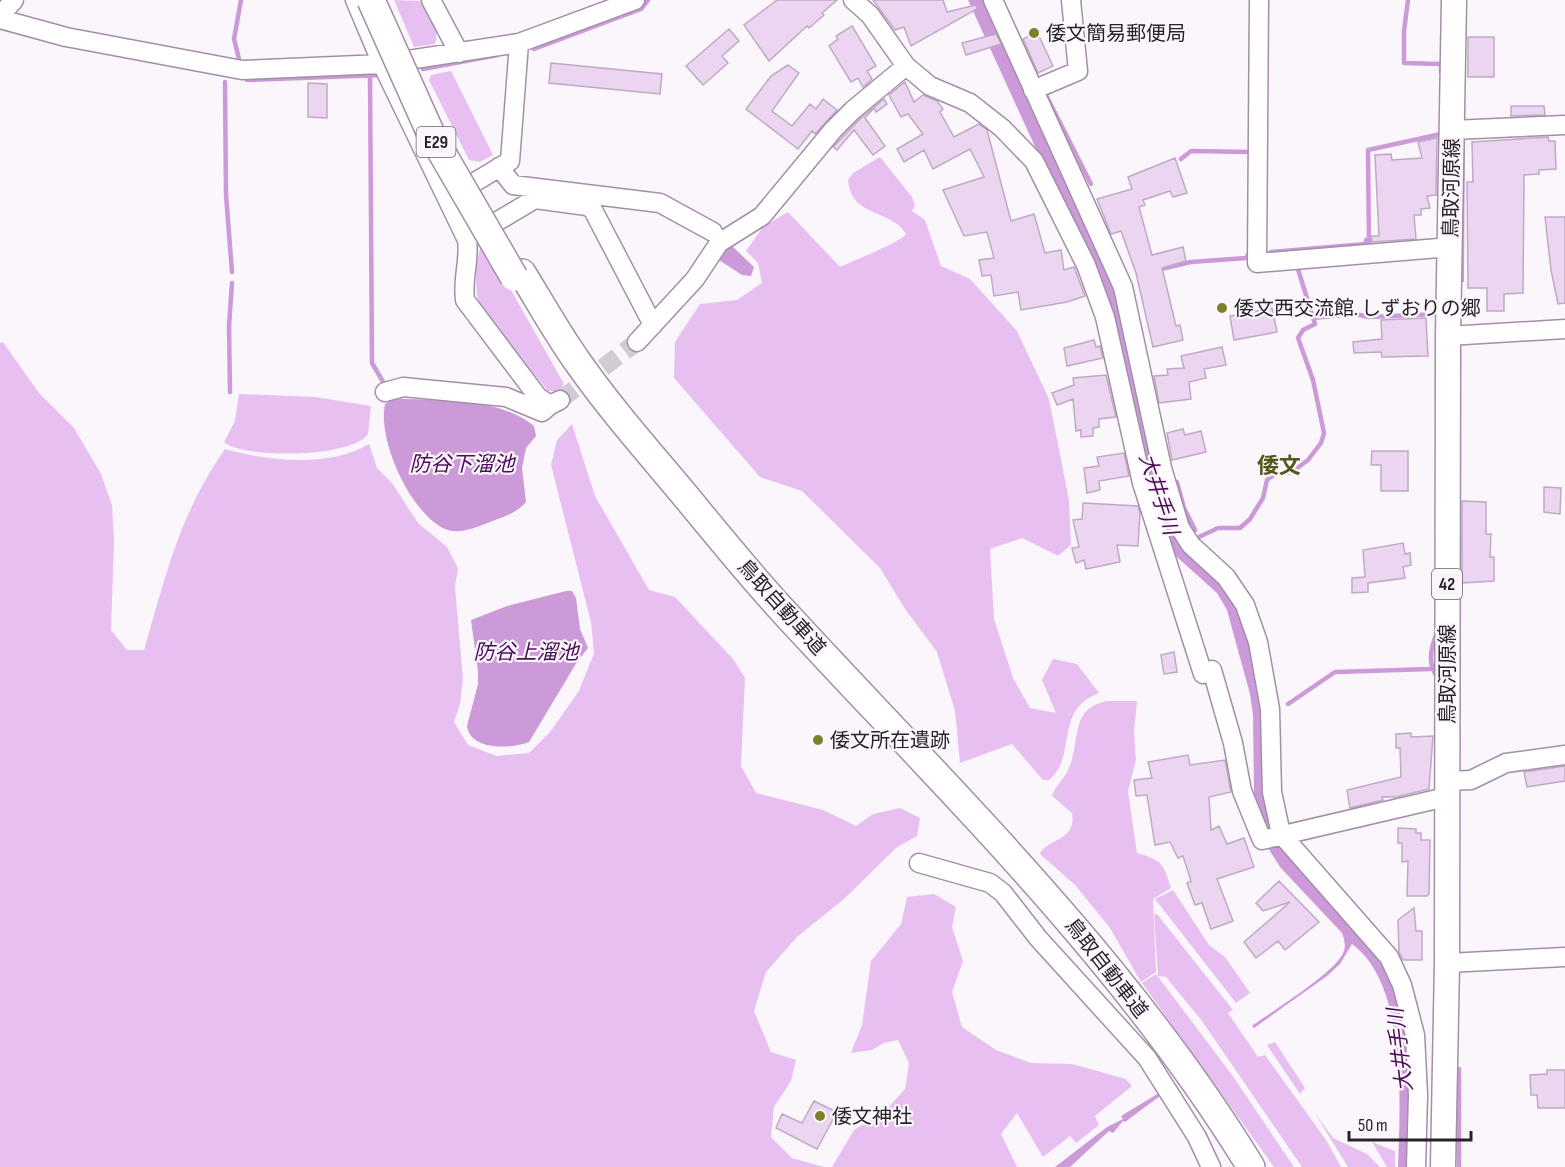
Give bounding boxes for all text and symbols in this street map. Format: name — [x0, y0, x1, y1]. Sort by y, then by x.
place label: 倭文簡易郵便局 — [1046, 22, 1186, 46]
marker: 倭文簡易郵便局 — [1027, 26, 1041, 40]
road number: E29 — [416, 127, 456, 157]
street label: 鳥取河原線 — [1439, 138, 1465, 238]
place label: 倭文西交流館. しずおりの郷 — [1234, 297, 1481, 321]
marker: 倭文西交流館. しずおりの郷 — [1215, 301, 1229, 315]
water label: 大井手川 — [1134, 450, 1184, 540]
water label: 防谷下溜池 — [410, 452, 516, 477]
district label: 倭文 — [1257, 453, 1301, 480]
street label: 鳥取自動車道 — [732, 555, 830, 660]
road number: 42 — [1432, 569, 1462, 599]
street label: 鳥取河原線 — [1436, 624, 1460, 724]
water label: 防谷上溜池 — [474, 640, 580, 665]
place label: 倭文所在遺跡 — [830, 729, 950, 753]
marker: 倭文所在遺跡 — [811, 733, 825, 747]
street label: 鳥取自動車道 — [1060, 914, 1153, 1023]
water label: 大井手川 — [1383, 1005, 1418, 1093]
scale bar — [1349, 1104, 1470, 1142]
place label: 倭文神社 — [832, 1105, 912, 1129]
marker: 倭文神社 — [813, 1109, 827, 1123]
text: 50 m — [1358, 1115, 1388, 1136]

